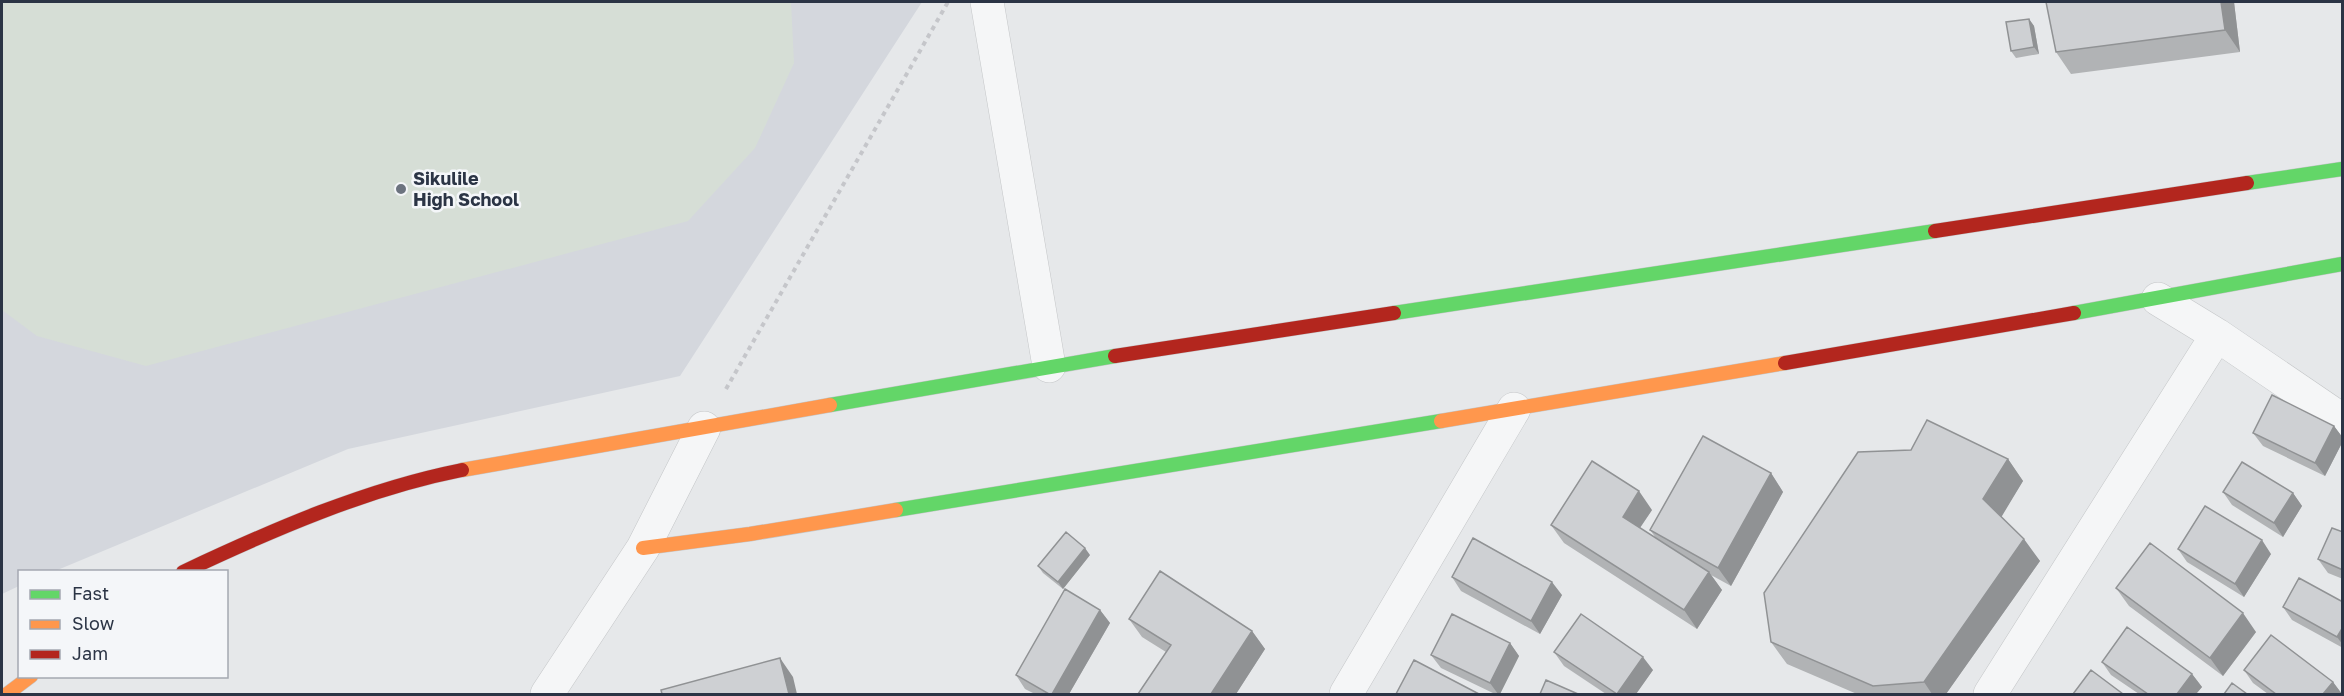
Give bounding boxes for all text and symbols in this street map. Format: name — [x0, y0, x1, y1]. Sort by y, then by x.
place label: Sikulile High School — [413, 167, 519, 210]
marker: Sikulile High School — [394, 182, 408, 196]
legend — [18, 570, 228, 678]
text: Fast — [72, 582, 109, 604]
text: Slow — [72, 612, 115, 634]
text: Jam — [72, 642, 108, 664]

